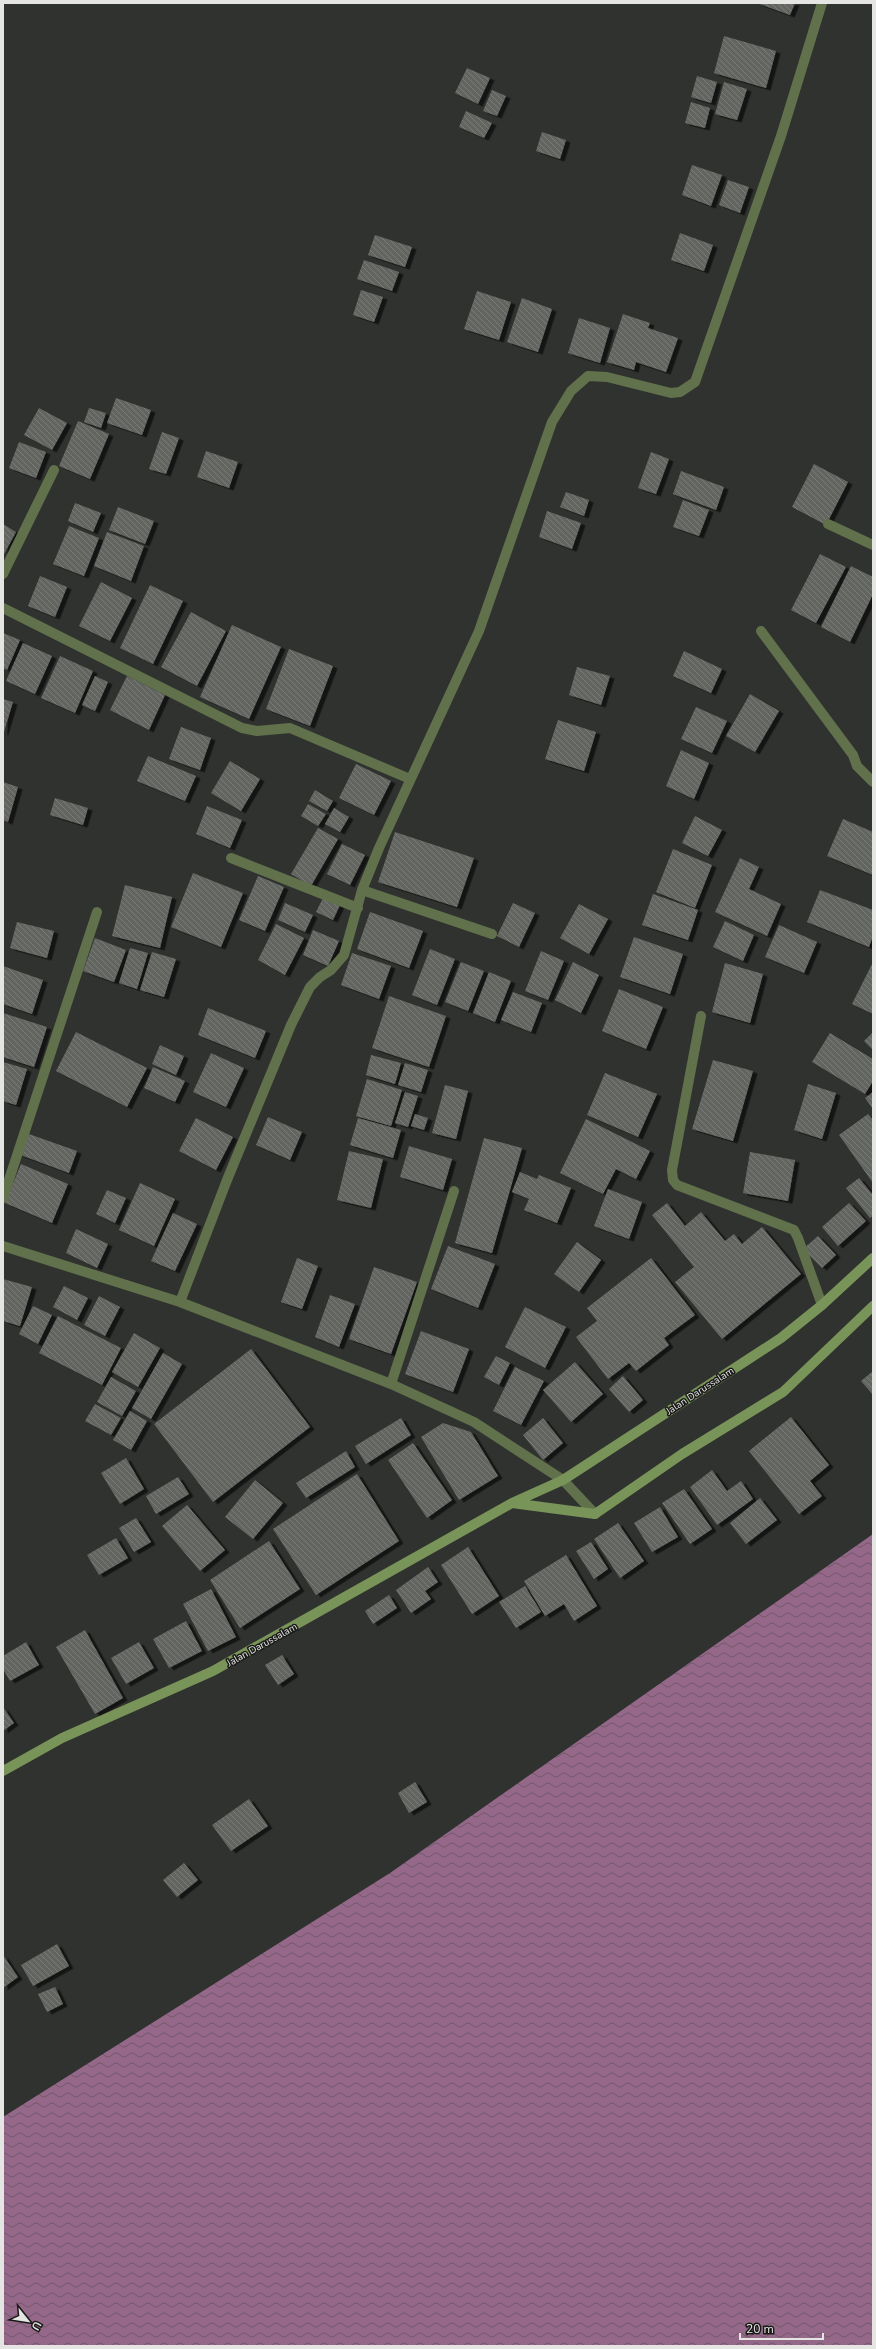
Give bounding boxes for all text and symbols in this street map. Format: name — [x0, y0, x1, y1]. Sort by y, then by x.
street label: Jalan Darussalam — [662, 1364, 737, 1419]
street label: Jalan Darussalam — [223, 1620, 300, 1671]
north arrow — [8, 2301, 48, 2341]
scale bar — [740, 2315, 823, 2341]
text: U — [28, 2318, 45, 2333]
text: 20 m — [746, 2321, 774, 2337]

